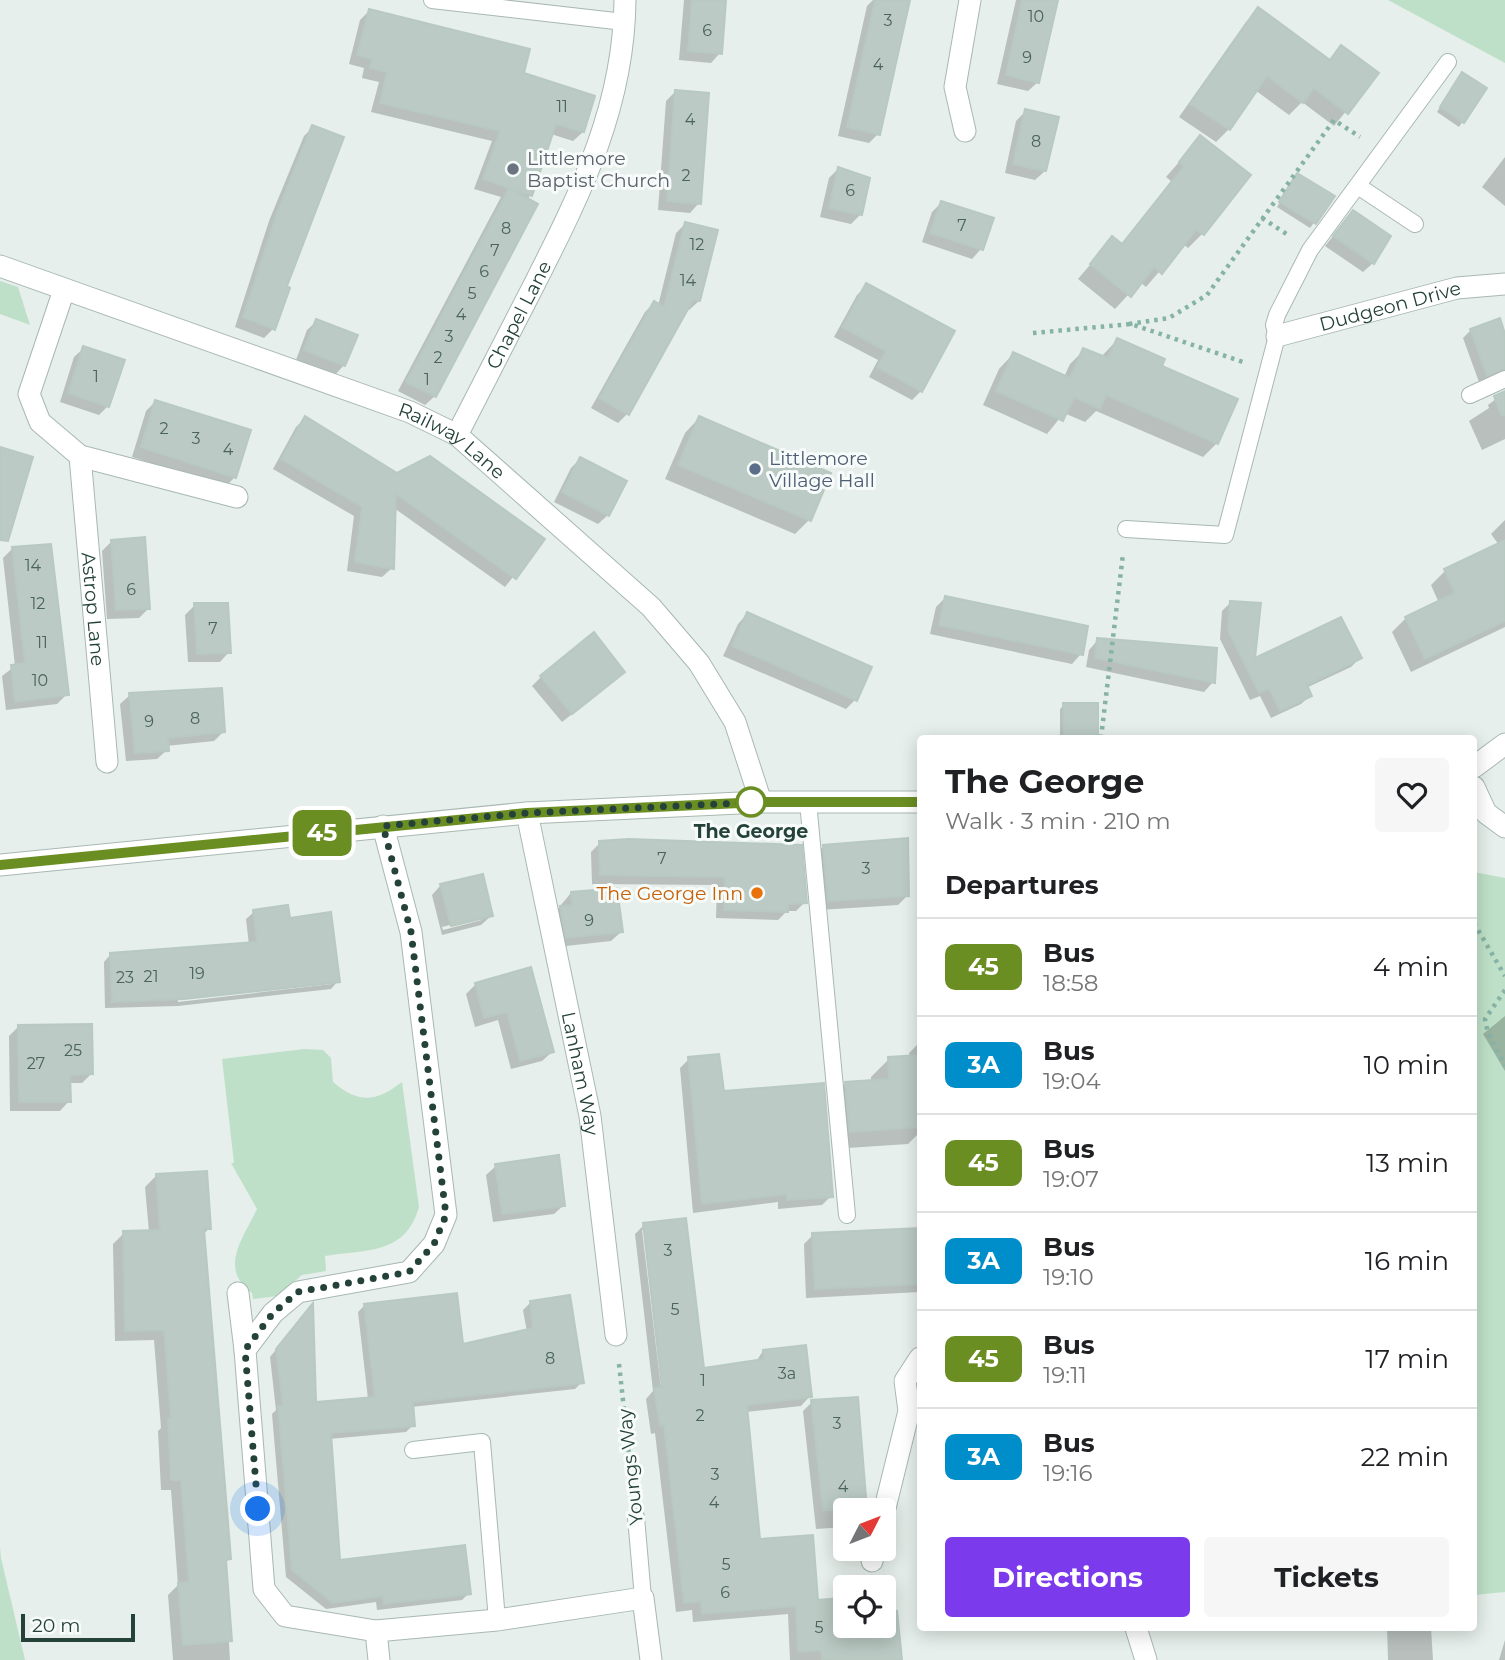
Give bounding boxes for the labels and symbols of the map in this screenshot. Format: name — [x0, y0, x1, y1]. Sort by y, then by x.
house number: 10 — [1028, 7, 1044, 26]
house number: 3 — [883, 11, 893, 30]
house number: 6 — [702, 21, 712, 40]
house number: 9 — [1022, 48, 1032, 67]
house number: 4 — [873, 55, 884, 74]
house number: 11 — [556, 97, 568, 116]
house number: 4 — [685, 110, 696, 129]
house number: 8 — [1031, 132, 1041, 151]
place label: Littlemore Baptist Church — [527, 147, 670, 192]
marker: Littlemore Baptist Church — [505, 161, 521, 177]
house number: 2 — [681, 166, 691, 185]
house number: 6 — [845, 181, 855, 200]
house number: 7 — [957, 216, 967, 235]
house number: 8 — [501, 219, 511, 238]
house number: 12 — [690, 235, 704, 254]
house number: 7 — [490, 241, 500, 260]
street label: Chapel Lane — [482, 257, 556, 373]
house number: 6 — [479, 262, 489, 281]
house number: 14 — [680, 271, 697, 290]
street label: Dudgeon Drive — [1317, 276, 1463, 336]
house number: 5 — [467, 284, 477, 303]
house number: 4 — [456, 305, 467, 324]
house number: 3 — [444, 327, 454, 346]
house number: 2 — [433, 348, 443, 367]
house number: 1 — [93, 367, 99, 386]
house number: 1 — [424, 370, 430, 389]
street label: Railway Lane — [395, 398, 510, 484]
house number: 2 — [159, 419, 169, 438]
house number: 3 — [191, 429, 201, 448]
house number: 4 — [223, 440, 234, 459]
place label: Littlemore Village Hall — [769, 447, 875, 492]
marker: Littlemore Village Hall — [747, 461, 763, 477]
street label: Astrop Lane — [77, 551, 109, 667]
house number: 14 — [25, 556, 42, 575]
house number: 6 — [126, 580, 136, 599]
house number: 12 — [31, 594, 45, 613]
house number: 7 — [208, 619, 218, 638]
house number: 11 — [36, 633, 48, 652]
house number: 10 — [32, 671, 48, 690]
house number: 8 — [190, 709, 200, 728]
house number: 9 — [144, 712, 154, 731]
marker: The George — [736, 787, 766, 817]
line badge: 45 — [290, 810, 354, 856]
place label: The George — [694, 820, 808, 843]
house number: 7 — [657, 849, 667, 868]
house number: 3 — [861, 859, 871, 878]
place label: The George Inn — [596, 882, 743, 905]
marker: The George Inn — [749, 885, 765, 901]
house number: 9 — [584, 911, 594, 930]
house number: 19 — [189, 964, 205, 983]
house number: 21 — [144, 967, 158, 986]
house number: 23 — [116, 968, 134, 987]
street label: Lanham Way — [557, 1010, 603, 1137]
house number: 25 — [64, 1041, 82, 1060]
house number: 27 — [27, 1054, 45, 1073]
house number: 3 — [663, 1241, 673, 1260]
house number: 5 — [670, 1300, 680, 1319]
house number: 8 — [545, 1349, 555, 1368]
house number: 3a — [778, 1364, 796, 1383]
house number: 1 — [700, 1371, 706, 1390]
house number: 2 — [695, 1406, 705, 1425]
street label: Youngs Way — [613, 1407, 648, 1526]
house number: 3 — [832, 1414, 842, 1433]
house number: 3 — [710, 1465, 720, 1484]
house number: 4 — [838, 1477, 849, 1496]
your location — [240, 1491, 275, 1526]
house number: 4 — [709, 1493, 720, 1512]
north arrow — [833, 1498, 896, 1561]
house number: 5 — [721, 1555, 731, 1574]
house number: 6 — [720, 1583, 730, 1602]
scale bar — [21, 1611, 135, 1643]
house number: 5 — [814, 1618, 824, 1637]

